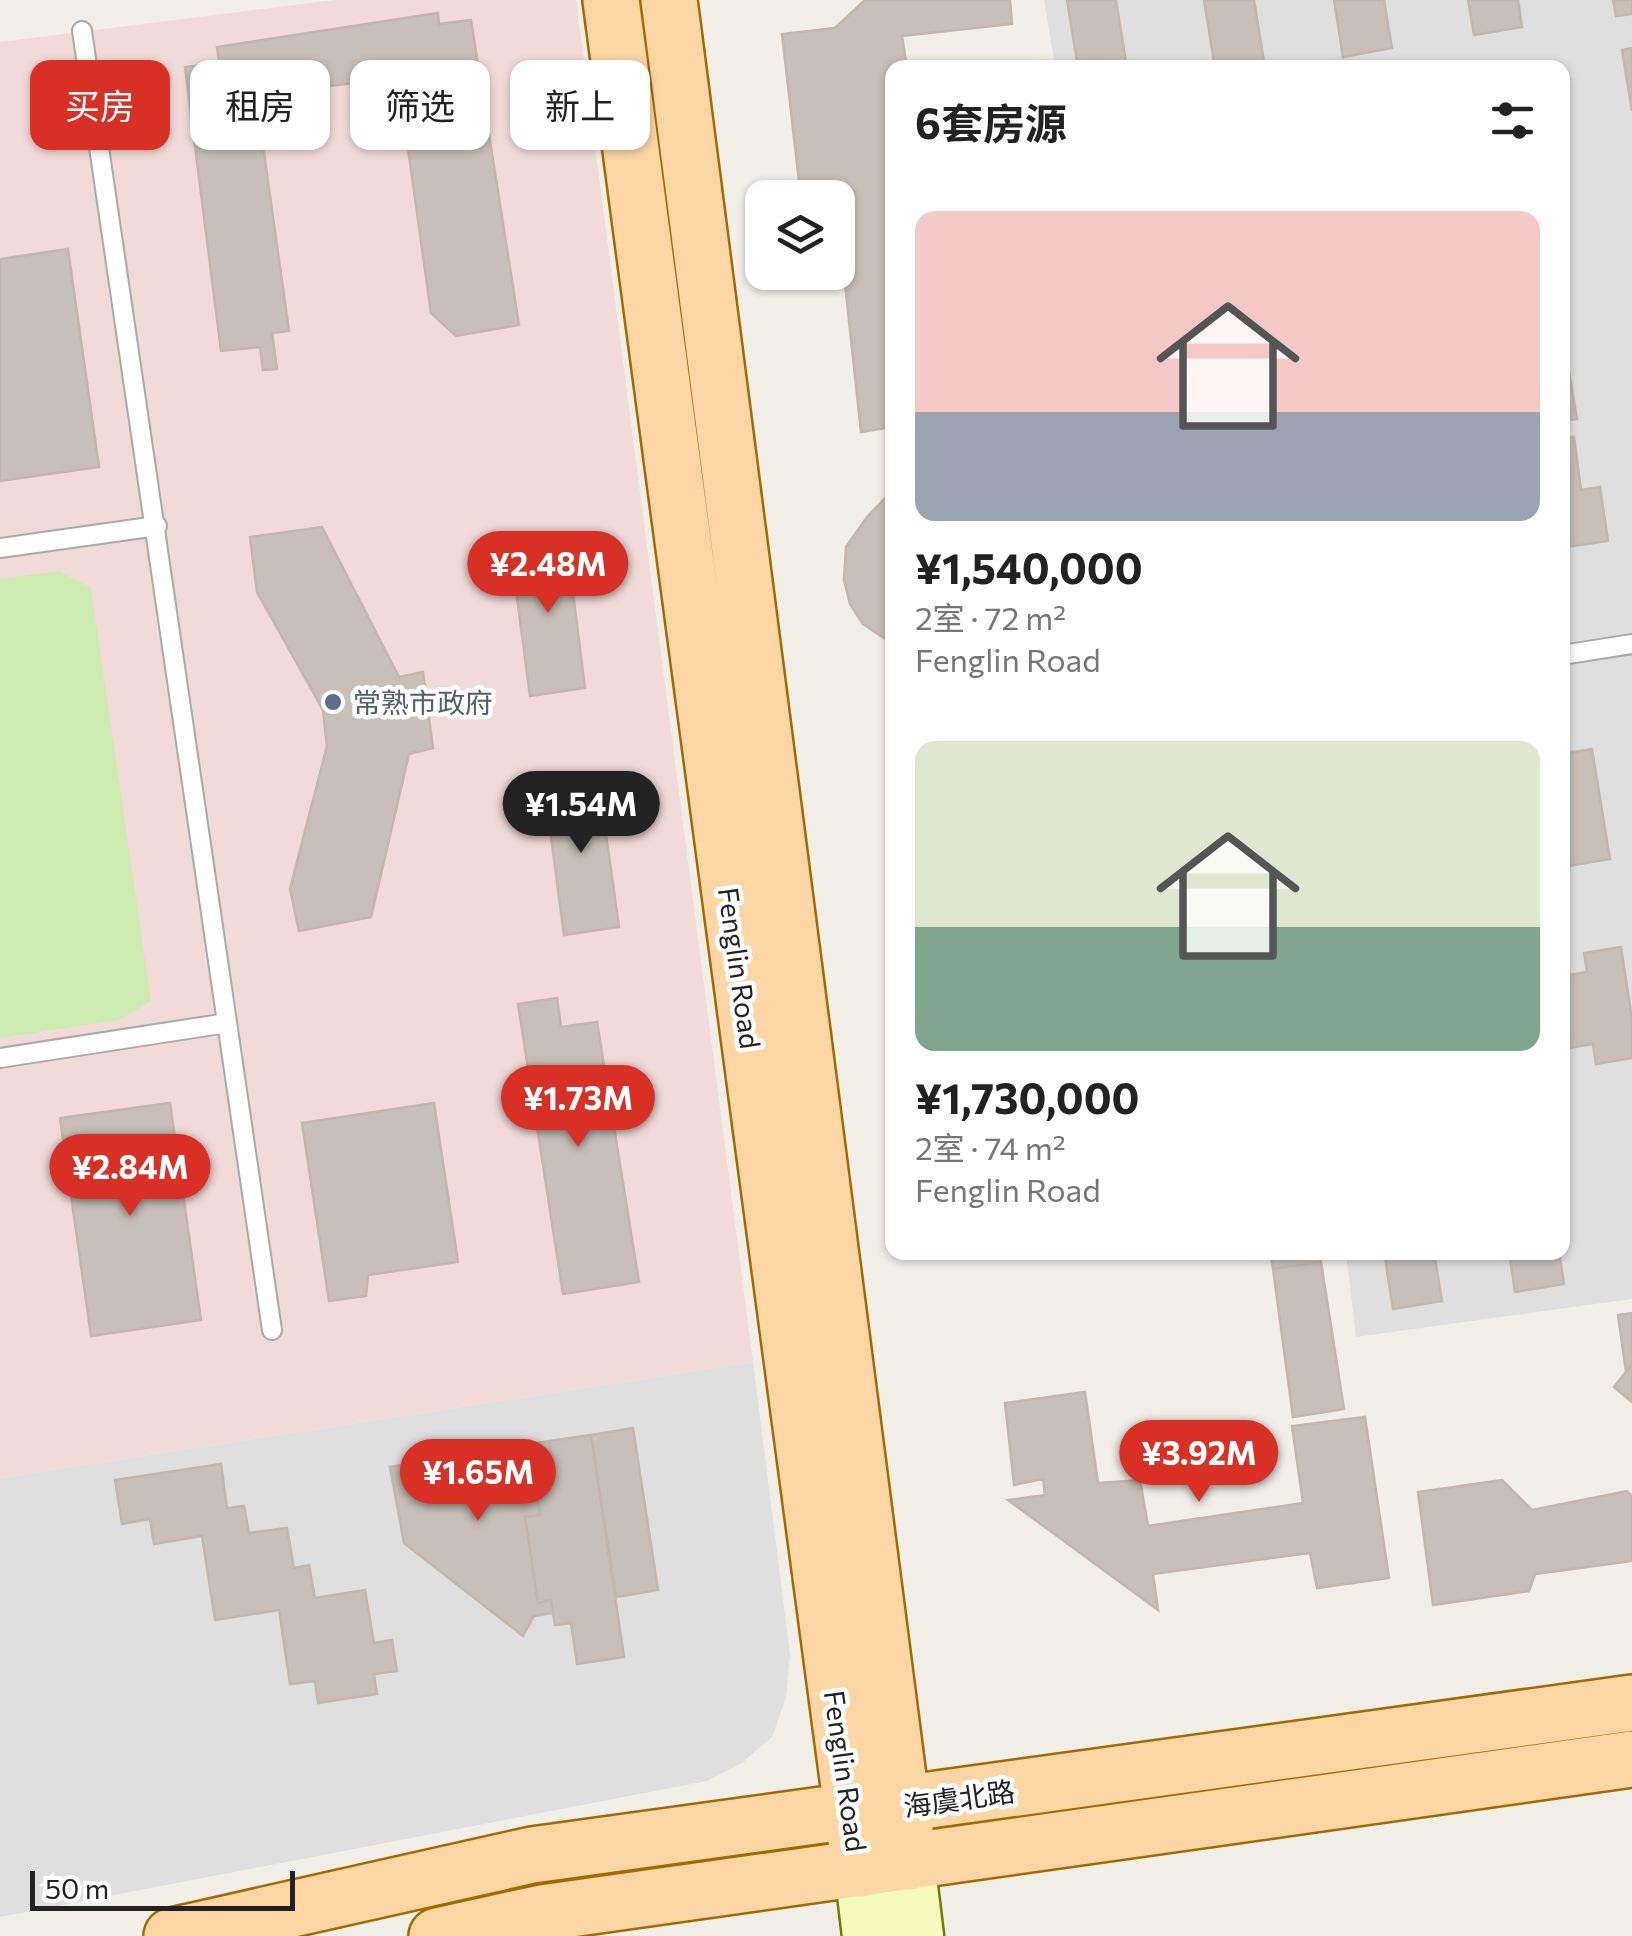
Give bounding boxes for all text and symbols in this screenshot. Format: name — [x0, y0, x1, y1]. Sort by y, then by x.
chip: 买房 — [30, 60, 170, 150]
chip: 租房 — [190, 60, 330, 150]
chip: 筛选 — [350, 60, 490, 150]
chip: 新上 — [510, 60, 650, 150]
icon: filters — [1485, 93, 1540, 148]
text: 6套房源 — [915, 96, 1067, 148]
map controls — [745, 180, 855, 290]
button: layers — [745, 180, 855, 290]
icon: home — [1138, 276, 1318, 456]
pin: ¥2.48M — [467, 531, 629, 616]
text: ¥1,540,000 — [915, 541, 1143, 593]
text: ¥2.48M — [489, 543, 607, 583]
text: 2室 · 72 m² — [915, 597, 1066, 637]
text: Fenglin Road — [915, 639, 1101, 679]
place label: 常熟市政府 — [353, 685, 493, 719]
marker: 常熟市政府 — [322, 691, 344, 713]
pin: ¥1.54M — [500, 771, 662, 856]
text: ¥1.54M — [525, 783, 637, 823]
icon: home — [1138, 806, 1318, 986]
street label: Fenglin Road — [712, 885, 768, 1051]
pin: ¥1.73M — [497, 1065, 659, 1150]
text: ¥1,730,000 — [915, 1071, 1140, 1123]
text: ¥1.73M — [523, 1077, 633, 1117]
text: 2室 · 74 m² — [915, 1127, 1066, 1167]
pin: ¥2.84M — [49, 1134, 211, 1219]
text: ¥2.84M — [71, 1146, 189, 1186]
text: Fenglin Road — [915, 1169, 1101, 1209]
pin: ¥3.92M — [1118, 1420, 1280, 1505]
text: ¥3.92M — [1141, 1432, 1257, 1472]
pin: ¥1.65M — [397, 1439, 559, 1524]
text: ¥1.65M — [422, 1451, 534, 1491]
street label: Fenglin Road — [818, 1688, 874, 1854]
street label: 海虞北路 — [901, 1773, 1017, 1823]
scale bar — [30, 1866, 295, 1910]
text: 50 m — [45, 1871, 109, 1905]

